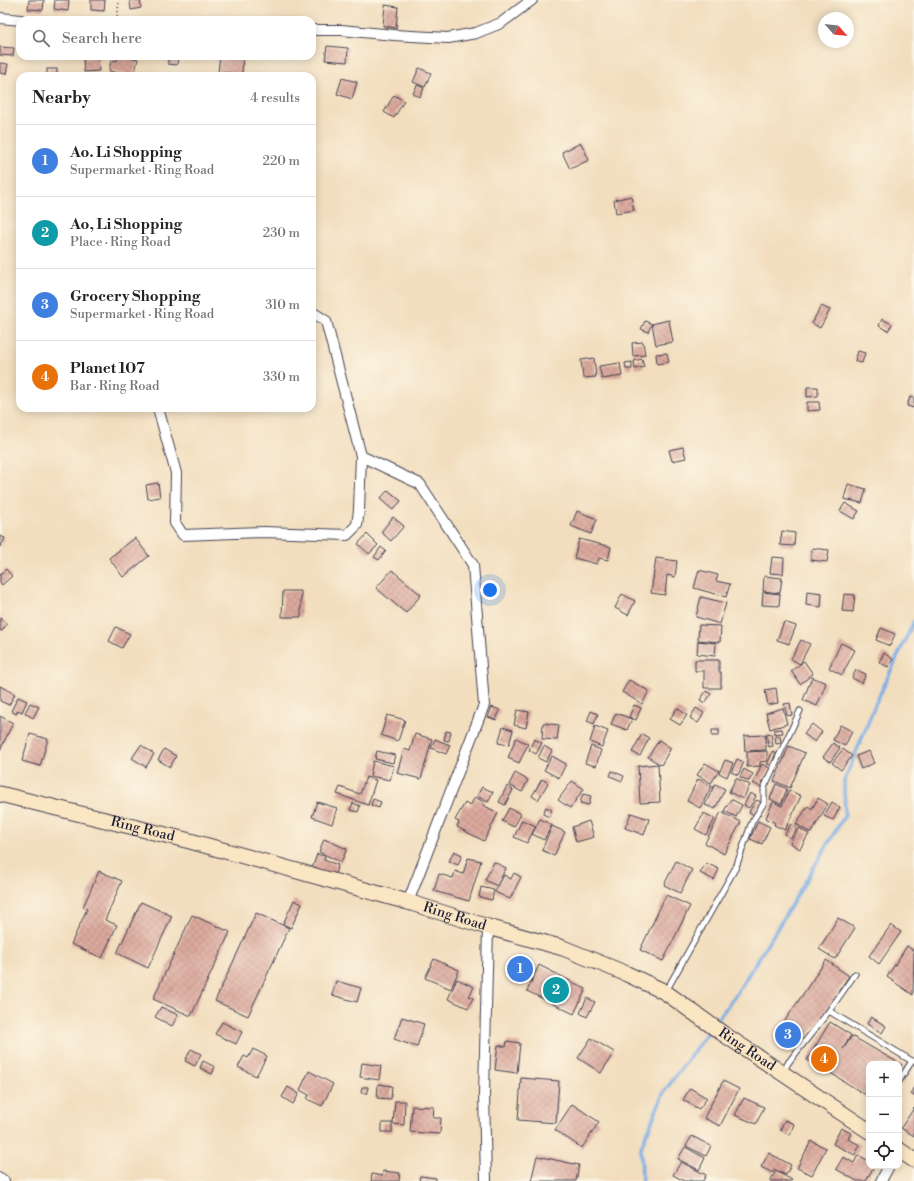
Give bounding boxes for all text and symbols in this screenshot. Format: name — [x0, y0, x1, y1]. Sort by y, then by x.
north arrow — [818, 12, 854, 48]
search box — [16, 16, 316, 60]
icon: search — [30, 27, 52, 49]
text: Search here — [62, 29, 142, 48]
text: Nearby — [32, 87, 91, 109]
text: 4 results — [250, 90, 300, 106]
text: Ao. Li Shopping — [70, 143, 181, 162]
text: 1 — [42, 153, 48, 169]
text: 220 m — [262, 153, 300, 169]
text: Supermarket · Ring Road — [70, 162, 214, 178]
text: Ao, Li Shopping — [70, 215, 182, 234]
text: 2 — [41, 225, 49, 241]
text: 230 m — [263, 225, 300, 241]
text: Place · Ring Road — [70, 234, 171, 250]
text: Grocery Shopping — [70, 287, 200, 306]
text: 3 — [41, 297, 49, 313]
text: 310 m — [265, 297, 300, 313]
text: Supermarket · Ring Road — [70, 306, 214, 322]
text: Planet 107 — [70, 359, 145, 378]
text: 4 — [41, 369, 49, 385]
text: 330 m — [263, 369, 300, 385]
text: Bar · Ring Road — [70, 378, 159, 394]
your location — [480, 580, 500, 600]
street label: Ring Road — [109, 813, 177, 846]
street label: Ring Road — [421, 898, 489, 935]
pin: 1 — [507, 954, 533, 984]
pin: 2 — [543, 975, 569, 1005]
pin: 3 — [775, 1020, 801, 1050]
street label: Ring Road — [715, 1024, 779, 1075]
pin: 4 — [811, 1044, 837, 1074]
map controls — [866, 1061, 902, 1169]
button: + — [866, 1061, 902, 1097]
button: − — [866, 1097, 902, 1133]
button: locate — [866, 1133, 902, 1169]

